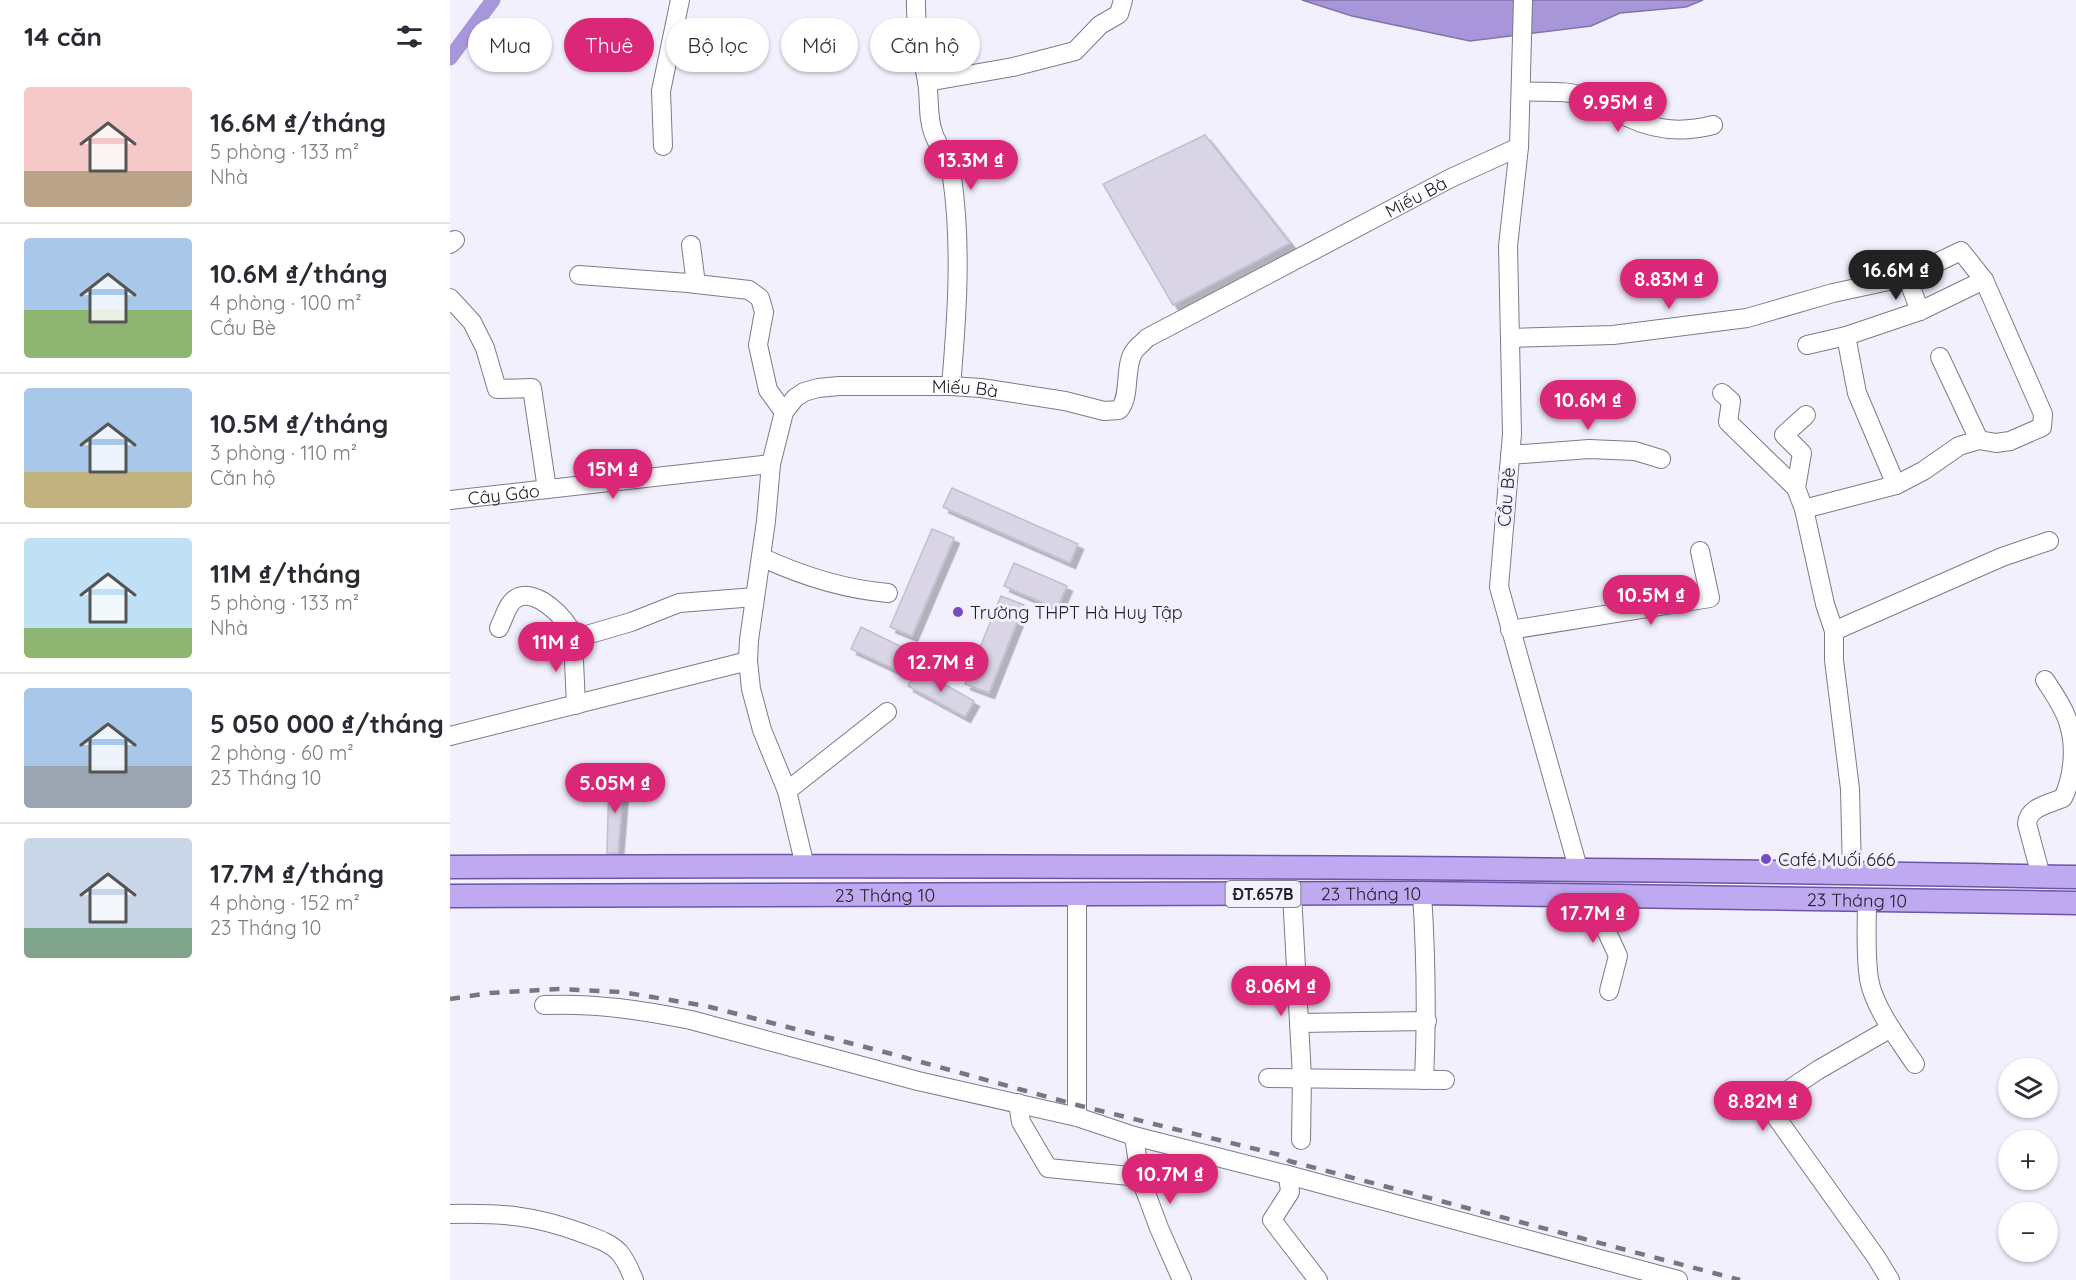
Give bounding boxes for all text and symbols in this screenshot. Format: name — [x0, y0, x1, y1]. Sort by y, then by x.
chip: Mua — [468, 18, 552, 72]
chip: Thuê — [564, 18, 654, 72]
chip: Bộ lọc — [666, 18, 769, 72]
chip: Mới — [781, 18, 858, 72]
chip: Căn hộ — [870, 18, 980, 72]
text: 14 căn — [24, 20, 102, 53]
icon: filters — [393, 20, 426, 53]
pin: 9.95M ₫ — [1563, 82, 1673, 133]
text: 9.95M ₫ — [1583, 89, 1653, 114]
text: 16.6M ₫/tháng — [210, 106, 386, 139]
icon: home — [72, 111, 144, 183]
text: 5 phòng · 133 m² — [210, 139, 359, 164]
pin: 13.3M ₫ — [916, 140, 1026, 191]
text: 13.3M ₫ — [938, 147, 1004, 172]
text: Nhà — [210, 164, 248, 189]
street label: Miếu Bà — [1381, 171, 1451, 222]
pin: 16.6M ₫ — [1841, 250, 1951, 301]
text: 10.6M ₫/tháng — [210, 257, 388, 290]
text: 16.6M ₫ — [1863, 257, 1929, 282]
pin: 8.83M ₫ — [1614, 259, 1724, 310]
icon: home — [72, 262, 144, 334]
text: 8.83M ₫ — [1634, 266, 1704, 291]
text: 4 phòng · 100 m² — [210, 290, 362, 315]
text: Cầu Bè — [210, 315, 276, 340]
street label: Miếu Bà — [932, 374, 1000, 402]
pin: 10.6M ₫ — [1533, 380, 1643, 431]
text: 10.6M ₫ — [1554, 387, 1622, 412]
text: 10.5M ₫/tháng — [210, 407, 388, 440]
icon: home — [72, 412, 144, 484]
text: 3 phòng · 110 m² — [210, 440, 357, 465]
pin: 15M ₫ — [571, 449, 655, 500]
text: 15M ₫ — [587, 456, 639, 481]
text: Căn hộ — [210, 465, 276, 490]
street label: Cầu Bè — [1492, 466, 1520, 528]
street label: Cây Gáo — [466, 479, 541, 509]
text: 11M ₫/tháng — [210, 557, 361, 590]
icon: home — [72, 562, 144, 634]
pin: 10.5M ₫ — [1596, 575, 1706, 626]
text: 10.5M ₫ — [1617, 582, 1685, 607]
text: 5 phòng · 133 m² — [210, 590, 359, 615]
place label: Trường THPT Hà Huy Tập — [970, 601, 1183, 624]
marker: Trường THPT Hà Huy Tập — [951, 605, 965, 619]
text: Nhà — [210, 615, 248, 640]
pin: 11M ₫ — [514, 622, 598, 673]
text: 11M ₫ — [532, 629, 580, 654]
pin: 12.7M ₫ — [886, 642, 996, 693]
text: 12.7M ₫ — [907, 649, 975, 674]
text: 5 050 000 ₫/tháng — [210, 707, 444, 740]
icon: home — [72, 712, 144, 784]
text: 2 phòng · 60 m² — [210, 740, 354, 765]
pin: 5.05M ₫ — [560, 763, 670, 814]
text: 23 Tháng 10 — [210, 765, 321, 790]
text: 5.05M ₫ — [579, 770, 651, 795]
place label: Café Muối 666 — [1778, 848, 1896, 871]
marker: Café Muối 666 — [1759, 852, 1773, 866]
text: 17.7M ₫/tháng — [210, 857, 384, 890]
icon: home — [72, 862, 144, 934]
road number: ĐT.657B — [1226, 881, 1300, 907]
street label: 23 Tháng 10 — [1321, 882, 1421, 905]
street label: 23 Tháng 10 — [835, 883, 935, 906]
street label: 23 Tháng 10 — [1807, 887, 1907, 912]
text: 4 phòng · 152 m² — [210, 890, 360, 915]
pin: 17.7M ₫ — [1538, 893, 1648, 944]
text: 17.7M ₫ — [1560, 900, 1626, 925]
text: 23 Tháng 10 — [210, 915, 321, 940]
pin: 8.06M ₫ — [1226, 966, 1336, 1017]
text: 8.06M ₫ — [1245, 973, 1317, 998]
map controls — [1998, 1058, 2058, 1262]
button: layers — [1998, 1058, 2058, 1118]
pin: 8.82M ₫ — [1708, 1081, 1818, 1132]
text: 8.82M ₫ — [1728, 1088, 1798, 1113]
button: + — [1998, 1130, 2058, 1190]
pin: 10.7M ₫ — [1115, 1154, 1225, 1205]
text: 10.7M ₫ — [1136, 1161, 1204, 1186]
button: − — [1998, 1202, 2058, 1262]

